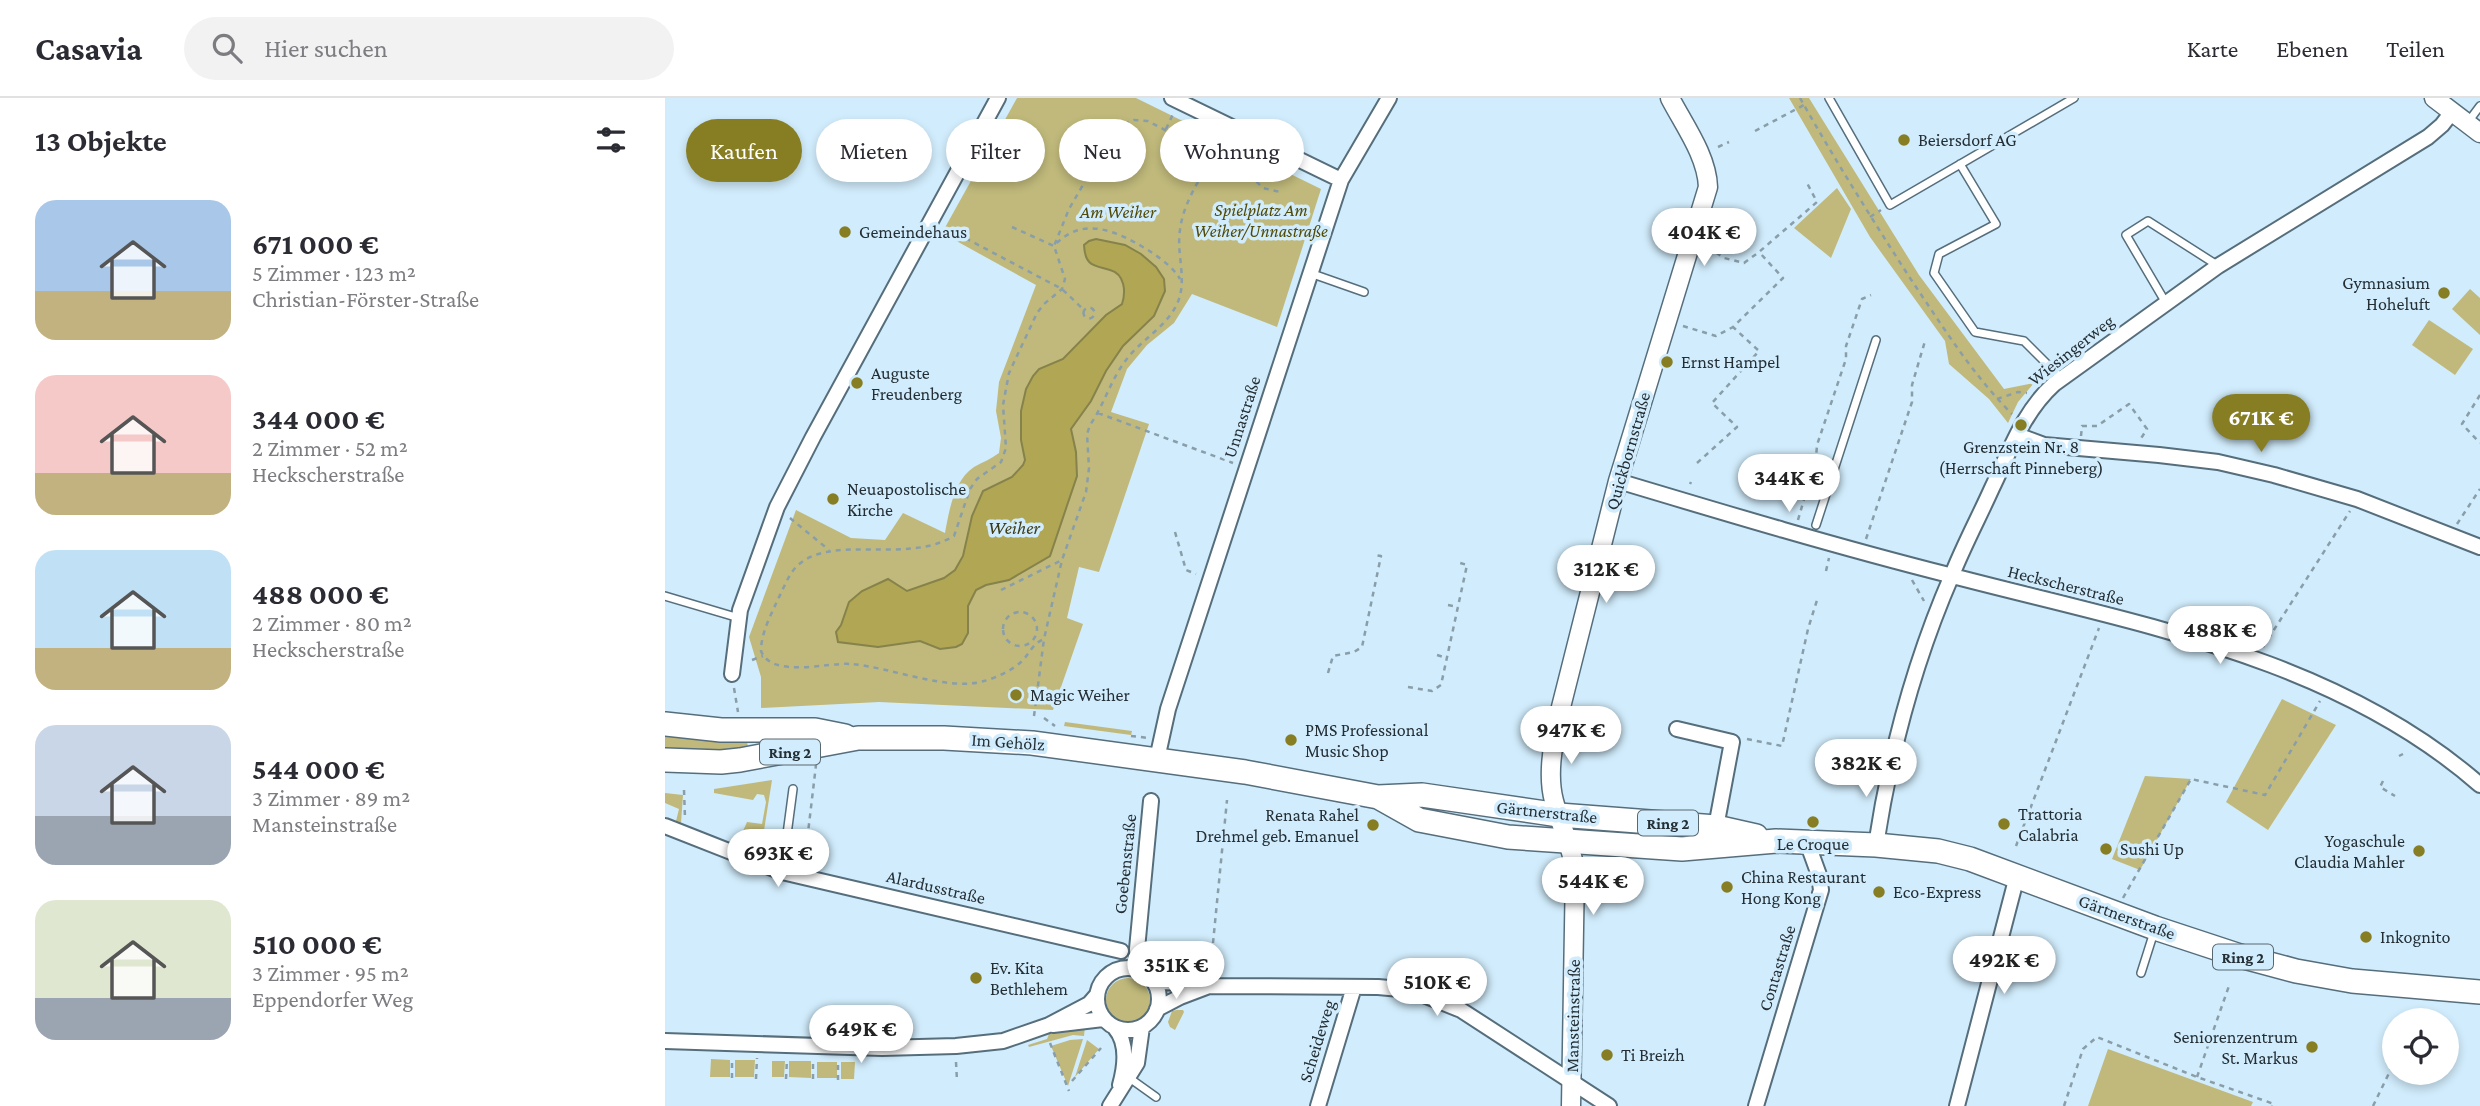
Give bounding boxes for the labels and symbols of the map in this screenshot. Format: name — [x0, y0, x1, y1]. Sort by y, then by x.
place label: Beiersdorf AG — [1918, 130, 2017, 150]
marker: Beiersdorf AG — [1896, 132, 1912, 148]
park label: Spielplatz Am Weiher/Unnastraße — [1194, 200, 1328, 241]
park label: Am Weiher — [1079, 202, 1157, 222]
pin: 404K € — [1647, 208, 1761, 268]
place label: Gemeindehaus — [859, 222, 967, 242]
marker: Gemeindehaus — [837, 224, 853, 240]
place label: Gymnasium Hoheluft — [2342, 273, 2431, 314]
marker: Gymnasium Hoheluft — [2436, 285, 2452, 301]
street label: Wiesingerweg — [2024, 310, 2118, 390]
place label: Ernst Hampel — [1681, 352, 1780, 372]
marker: Ernst Hampel — [1659, 354, 1675, 370]
place label: Auguste Freudenberg — [871, 363, 963, 404]
street label: Unnastraße — [1219, 374, 1265, 460]
marker: Auguste Freudenberg — [849, 375, 865, 391]
street label: Quickbornstraße — [1602, 390, 1654, 512]
pin: 671K € — [2204, 394, 2318, 454]
marker: Grenzstein Nr. 8 (Herrschaft Pinneberg) — [2013, 417, 2029, 433]
place label: Grenzstein Nr. 8 (Herrschaft Pinneberg) — [1938, 437, 2104, 479]
pin: 344K € — [1732, 454, 1846, 514]
place label: Neuapostolische Kirche — [847, 479, 966, 520]
marker: Neuapostolische Kirche — [825, 491, 841, 507]
water label: Weiher — [988, 517, 1041, 538]
pin: 312K € — [1549, 546, 1663, 605]
street label: Heckscherstraße — [2006, 561, 2126, 609]
pin: 488K € — [2163, 606, 2277, 666]
place label: Magic Weiher — [1030, 685, 1130, 705]
marker: Magic Weiher — [1008, 687, 1024, 703]
pin: 947K € — [1514, 706, 1628, 766]
place label: PMS Professional Music Shop — [1305, 720, 1429, 761]
street label: Im Gehölz — [971, 729, 1046, 755]
marker: PMS Professional Music Shop — [1283, 732, 1299, 748]
road number: Ring 2 — [760, 740, 820, 764]
pin: 382K € — [1809, 740, 1923, 799]
street label: Gärtnerstraße — [1496, 797, 1598, 827]
place label: Trattoria Calabria — [2018, 804, 2082, 845]
place label: Renata Rahel Drehmel geb. Emanuel — [1196, 805, 1359, 846]
road number: Ring 2 — [1638, 810, 1698, 836]
street label: Goebenstraße — [1110, 813, 1140, 915]
marker: Le Croque — [1805, 814, 1821, 830]
marker: Trattoria Calabria — [1996, 816, 2012, 832]
marker: Renata Rahel Drehmel geb. Emanuel — [1365, 817, 1381, 833]
pin: 693K € — [721, 830, 835, 889]
place label: Yogaschule Claudia Mahler — [2294, 831, 2406, 872]
place label: Le Croque — [1777, 834, 1849, 854]
place label: Sushi Up — [2120, 839, 2184, 859]
marker: Sushi Up — [2098, 841, 2114, 857]
marker: Yogaschule Claudia Mahler — [2411, 843, 2427, 859]
pin: 544K € — [1536, 858, 1650, 917]
street label: Alardusstraße — [885, 866, 987, 908]
place label: China Restaurant Hong Kong — [1741, 867, 1867, 908]
marker: China Restaurant Hong Kong — [1719, 879, 1735, 895]
place label: Eco-Express — [1893, 882, 1981, 902]
marker: Eco-Express — [1871, 884, 1887, 900]
street label: Gärtnerstraße — [2076, 890, 2178, 944]
street label: Contastraße — [1754, 923, 1800, 1013]
place label: Inkognito — [2380, 927, 2450, 947]
marker: Inkognito — [2358, 929, 2374, 945]
pin: 492K € — [1947, 936, 2061, 996]
pin: 351K € — [1119, 942, 1233, 1001]
road number: Ring 2 — [2213, 944, 2273, 970]
place label: Ev. Kita Bethlehem — [990, 958, 1069, 999]
pin: 510K € — [1380, 958, 1494, 1018]
street label: Mansteinstraße — [1562, 959, 1584, 1073]
marker: Ev. Kita Bethlehem — [968, 970, 984, 986]
street label: Scheideweg — [1295, 997, 1339, 1085]
pin: 649K € — [804, 1006, 918, 1065]
place label: Seniorenzentrum St. Markus — [2173, 1027, 2299, 1068]
marker: Seniorenzentrum St. Markus — [2304, 1039, 2320, 1055]
place label: Ti Breizh — [1621, 1045, 1685, 1065]
marker: Ti Breizh — [1599, 1047, 1615, 1063]

